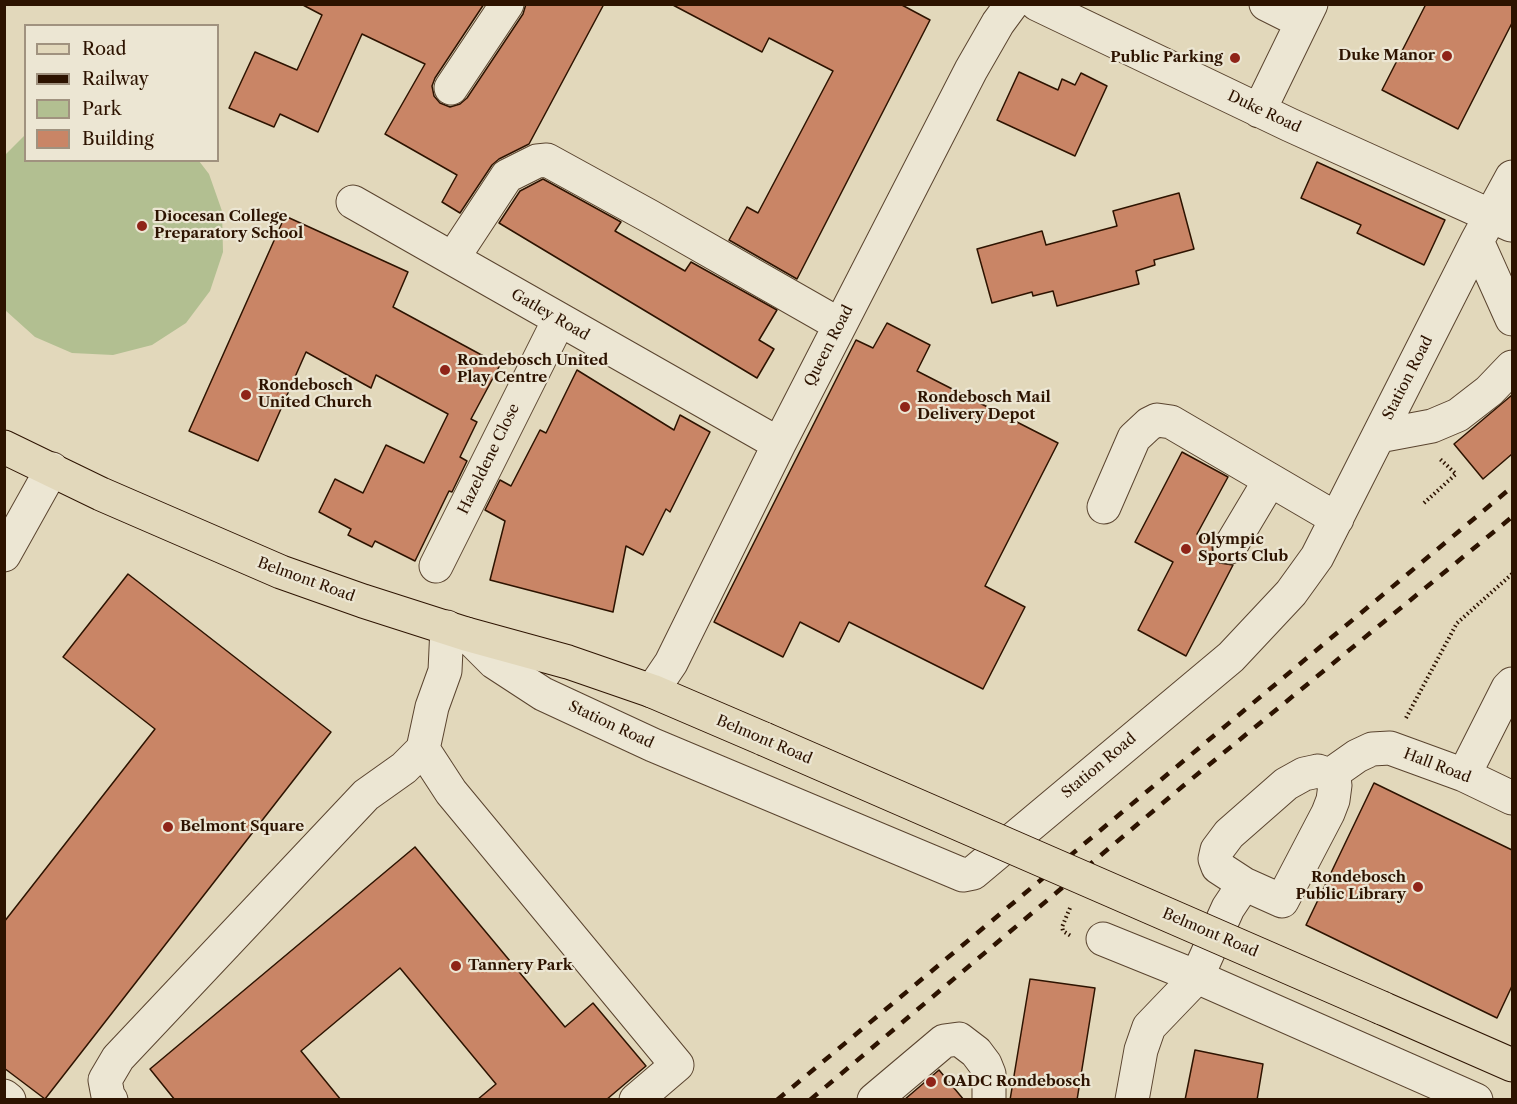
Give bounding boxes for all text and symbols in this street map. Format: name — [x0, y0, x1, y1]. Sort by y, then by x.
legend — [24, 24, 219, 162]
text: Road — [82, 38, 127, 60]
place label: Duke Manor — [1338, 47, 1435, 65]
place label: Public Parking — [1110, 49, 1223, 67]
marker: Duke Manor — [1440, 49, 1454, 63]
marker: Public Parking — [1228, 51, 1242, 65]
text: Railway — [82, 68, 149, 90]
street label: Duke Road — [1224, 87, 1304, 137]
text: Park — [82, 98, 121, 120]
text: Building — [82, 128, 154, 150]
place label: Diocesan College Preparatory School — [154, 208, 303, 243]
marker: Diocesan College Preparatory School — [135, 219, 149, 233]
street label: Gatley Road — [508, 285, 592, 345]
street label: Queen Road — [801, 302, 857, 390]
street label: Station Road — [1379, 333, 1437, 423]
place label: Rondebosch United Play Centre — [457, 352, 608, 387]
marker: Rondebosch United Play Centre — [438, 363, 452, 377]
place label: Rondebosch United Church — [258, 377, 372, 412]
marker: Rondebosch United Church — [239, 388, 253, 402]
place label: Rondebosch Mail Delivery Depot — [917, 389, 1051, 424]
marker: Rondebosch Mail Delivery Depot — [898, 400, 912, 414]
street label: Hazeldene Close — [454, 401, 524, 517]
place label: Olympic Sports Club — [1198, 531, 1288, 566]
marker: Olympic Sports Club — [1179, 542, 1193, 556]
street label: Belmont Road — [255, 554, 357, 606]
street label: Station Road — [566, 697, 656, 753]
street label: Belmont Road — [713, 712, 815, 768]
street label: Station Road — [1058, 730, 1140, 802]
street label: Hall Road — [1401, 745, 1473, 787]
place label: Belmont Square — [180, 818, 304, 836]
marker: Belmont Square — [161, 820, 175, 834]
place label: Rondebosch Public Library — [1295, 869, 1406, 904]
marker: Rondebosch Public Library — [1411, 880, 1425, 894]
street label: Belmont Road — [1159, 905, 1261, 961]
place label: Tannery Park — [468, 957, 573, 975]
marker: Tannery Park — [449, 959, 463, 973]
place label: OADC Rondebosch — [943, 1073, 1091, 1091]
marker: OADC Rondebosch — [924, 1075, 938, 1089]

